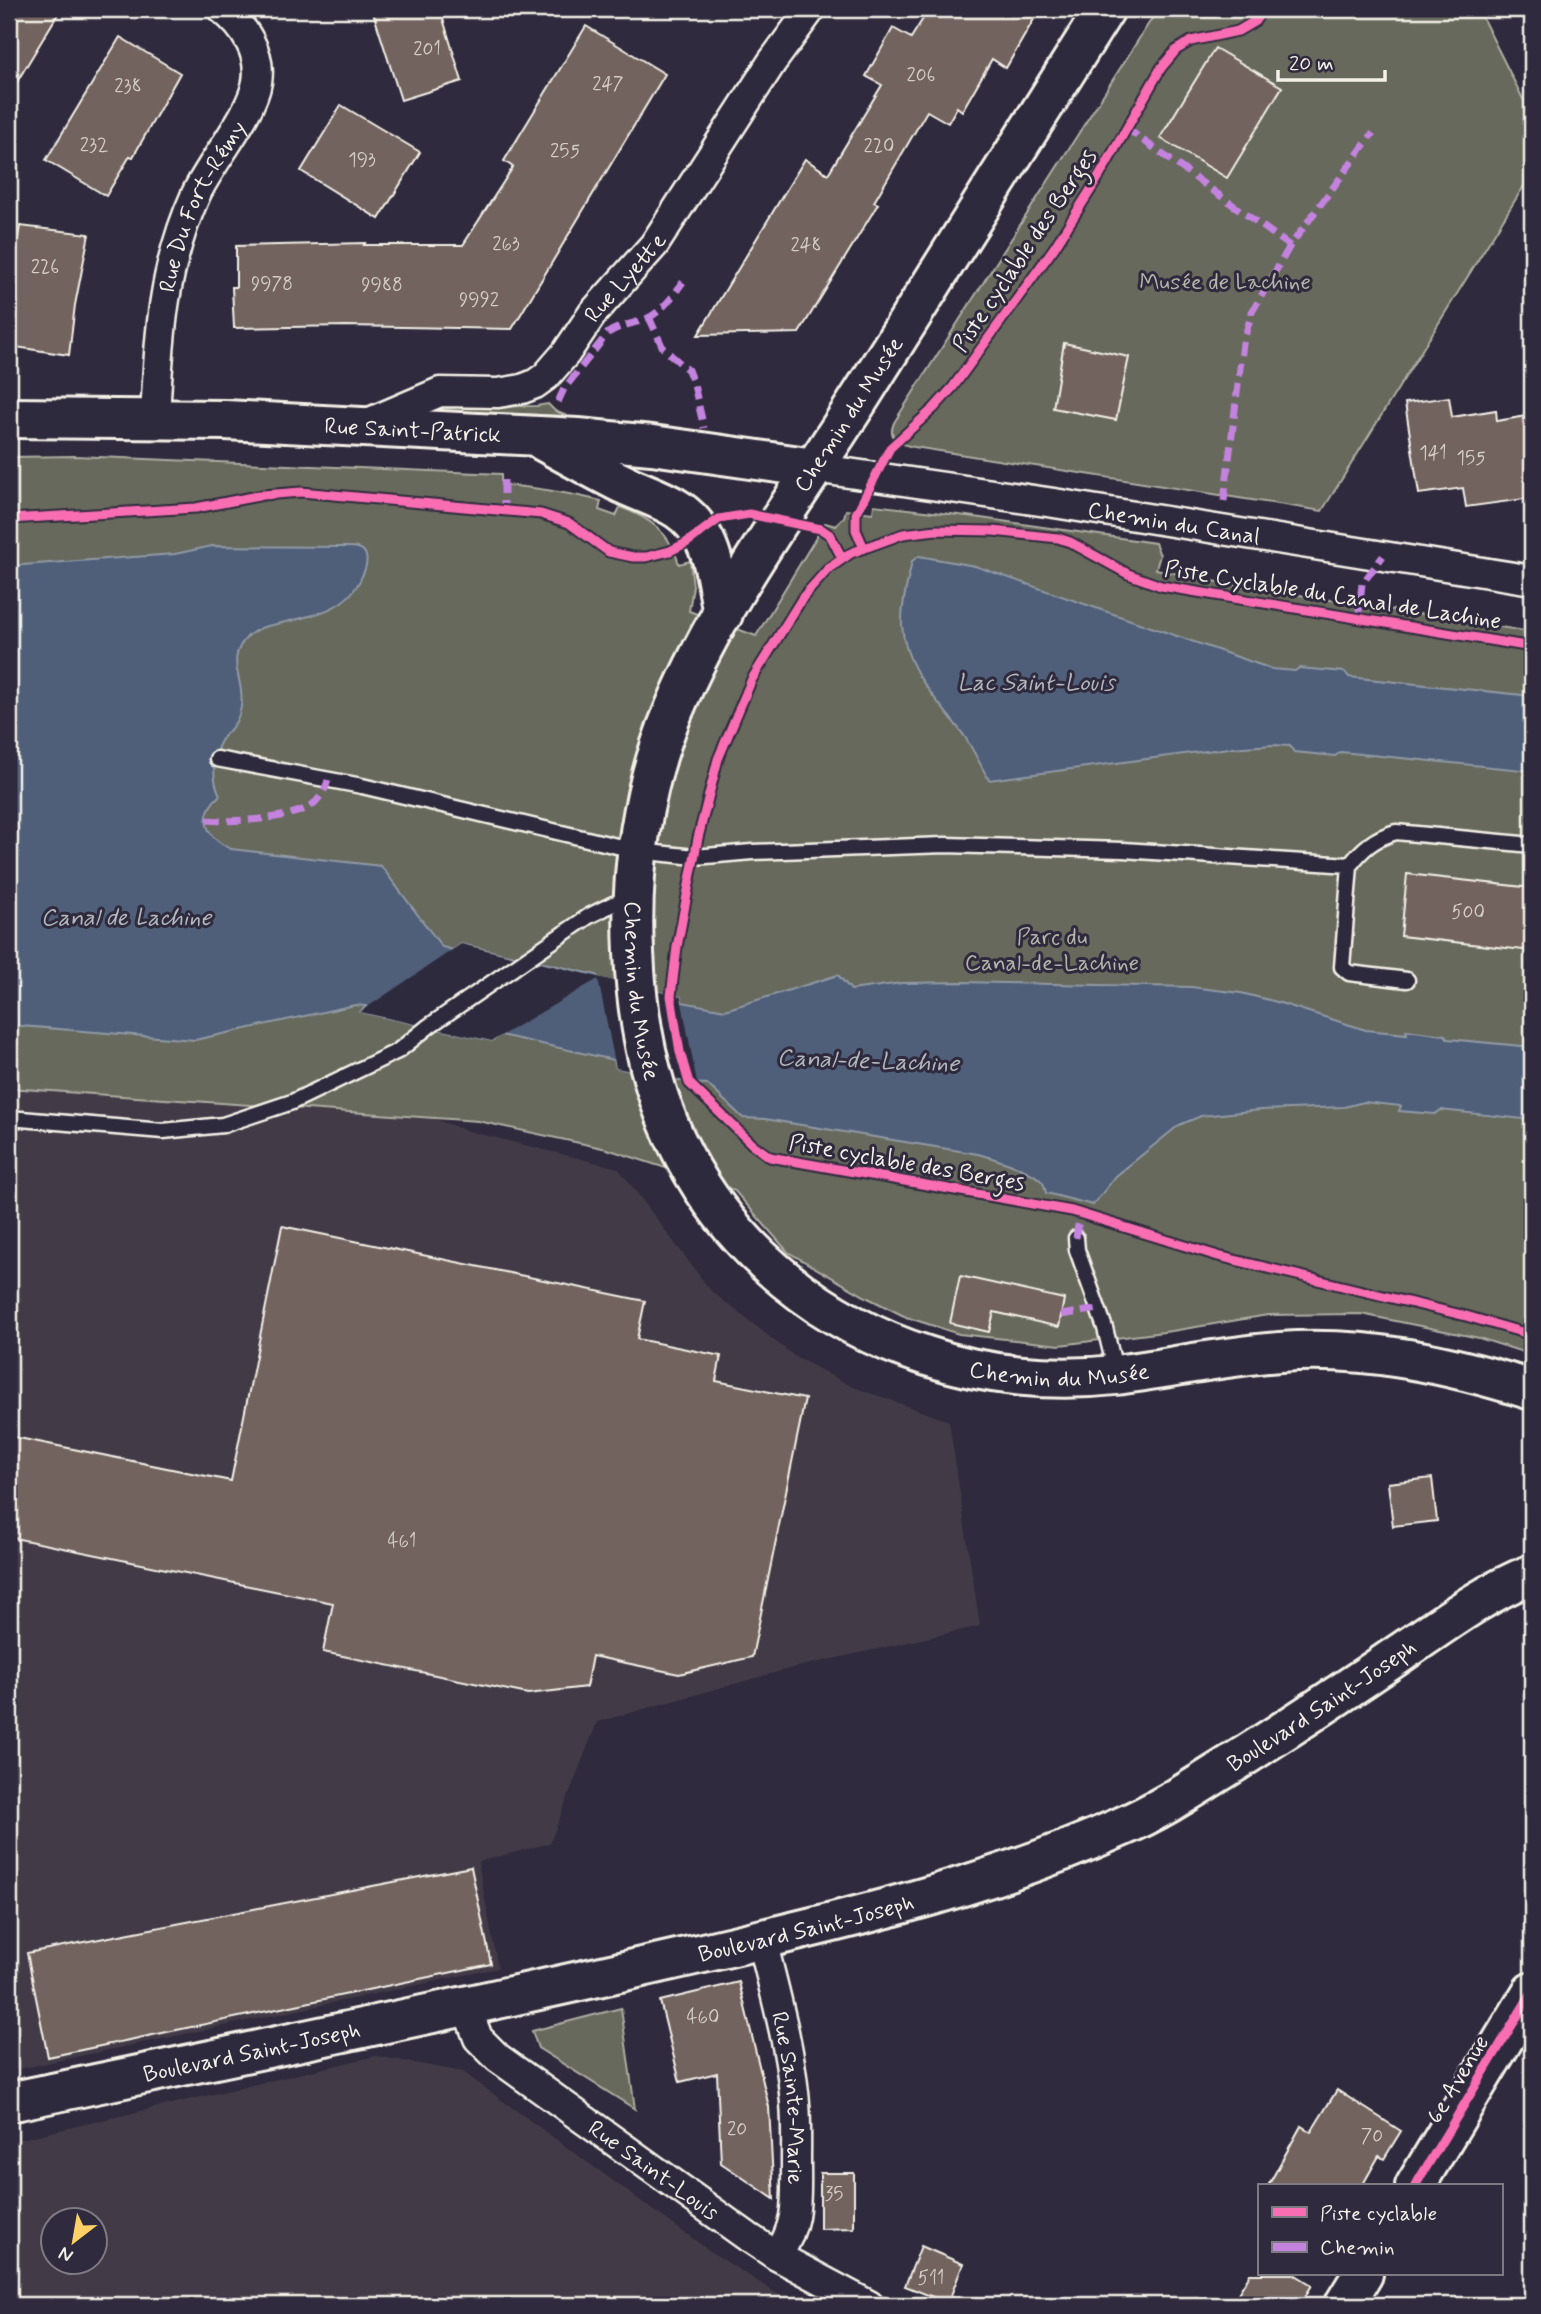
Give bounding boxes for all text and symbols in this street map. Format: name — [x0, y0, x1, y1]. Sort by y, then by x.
house number: 201 — [413, 37, 441, 62]
scale bar — [1278, 38, 1385, 82]
text: 20 m — [1289, 50, 1334, 78]
house number: 206 — [906, 63, 936, 88]
house number: 247 — [592, 72, 624, 97]
house number: 238 — [114, 74, 142, 99]
street label: Rue Du Fort-Rémy — [153, 116, 254, 295]
house number: 232 — [80, 133, 108, 158]
house number: 220 — [864, 134, 894, 159]
house number: 255 — [550, 139, 580, 164]
street label: Piste cyclable des Berges — [946, 144, 1107, 360]
house number: 193 — [348, 148, 376, 173]
street label: Rue Lyette — [578, 228, 674, 329]
house number: 263 — [492, 232, 520, 257]
house number: 248 — [790, 233, 822, 258]
house number: 226 — [31, 255, 59, 280]
park label: Musée de Lachine — [1139, 268, 1311, 298]
house number: 9978 — [251, 272, 293, 297]
house number: 9988 — [361, 273, 403, 298]
house number: 9992 — [459, 288, 499, 313]
street label: Chemin du Musée — [788, 331, 911, 499]
street label: Rue Saint-Patrick — [323, 412, 502, 451]
house number: 141 — [1419, 441, 1447, 466]
house number: 155 — [1456, 446, 1486, 471]
street label: Chemin du Canal — [1085, 496, 1262, 553]
street label: Piste Cyclable du Canal de Lachine — [1162, 555, 1503, 637]
water label: Lac Saint-Louis — [957, 668, 1117, 699]
house number: 500 — [1451, 900, 1485, 925]
street label: Chemin du Musée — [616, 901, 666, 1084]
water label: Canal de Lachine — [41, 903, 213, 934]
park label: Parc du Canal-de-Lachine — [965, 923, 1139, 979]
water label: Canal-de-Lachine — [776, 1043, 961, 1080]
street label: Piste cyclable des Berges — [786, 1128, 1027, 1201]
street label: Chemin du Musée — [967, 1355, 1151, 1395]
house number: 461 — [388, 1529, 416, 1554]
street label: Boulevard Saint-Joseph — [1222, 1633, 1423, 1780]
street label: Boulevard Saint-Joseph — [696, 1888, 918, 1971]
house number: 460 — [687, 2005, 719, 2030]
street label: Rue Sainte-Marie — [763, 2009, 809, 2185]
street label: Boulevard Saint-Joseph — [141, 2016, 364, 2091]
street label: 6e Avenue — [1420, 2030, 1497, 2130]
street label: Rue Saint-Louis — [581, 2114, 724, 2228]
house number: 20 — [727, 2117, 747, 2142]
house number: 70 — [1361, 2124, 1383, 2149]
house number: 35 — [825, 2182, 843, 2207]
legend — [1258, 2184, 1502, 2276]
text: Piste cyclable — [1320, 2200, 1437, 2228]
north arrow — [38, 2206, 108, 2276]
text: Chemin — [1320, 2234, 1394, 2262]
text: N — [54, 2240, 78, 2268]
house number: 511 — [918, 2266, 944, 2291]

